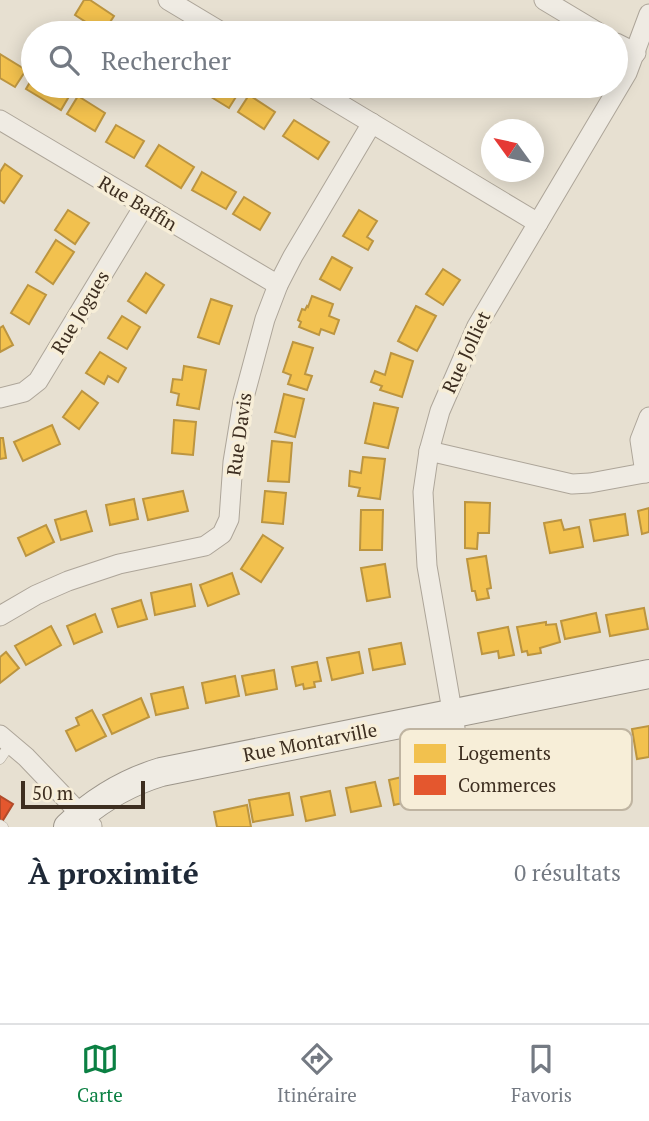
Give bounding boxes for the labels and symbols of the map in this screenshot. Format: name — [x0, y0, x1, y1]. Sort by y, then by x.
north arrow — [481, 119, 544, 182]
street label: Rue Baffin — [94, 169, 182, 236]
street label: Rue Jogues — [45, 266, 114, 358]
street label: Rue Jolliet — [436, 307, 495, 397]
street label: Rue Davis — [220, 391, 257, 477]
street label: Rue Montarville — [241, 716, 379, 767]
legend — [400, 729, 632, 810]
text: Logements — [458, 740, 551, 765]
text: Commerces — [458, 772, 556, 797]
scale bar — [21, 778, 145, 810]

